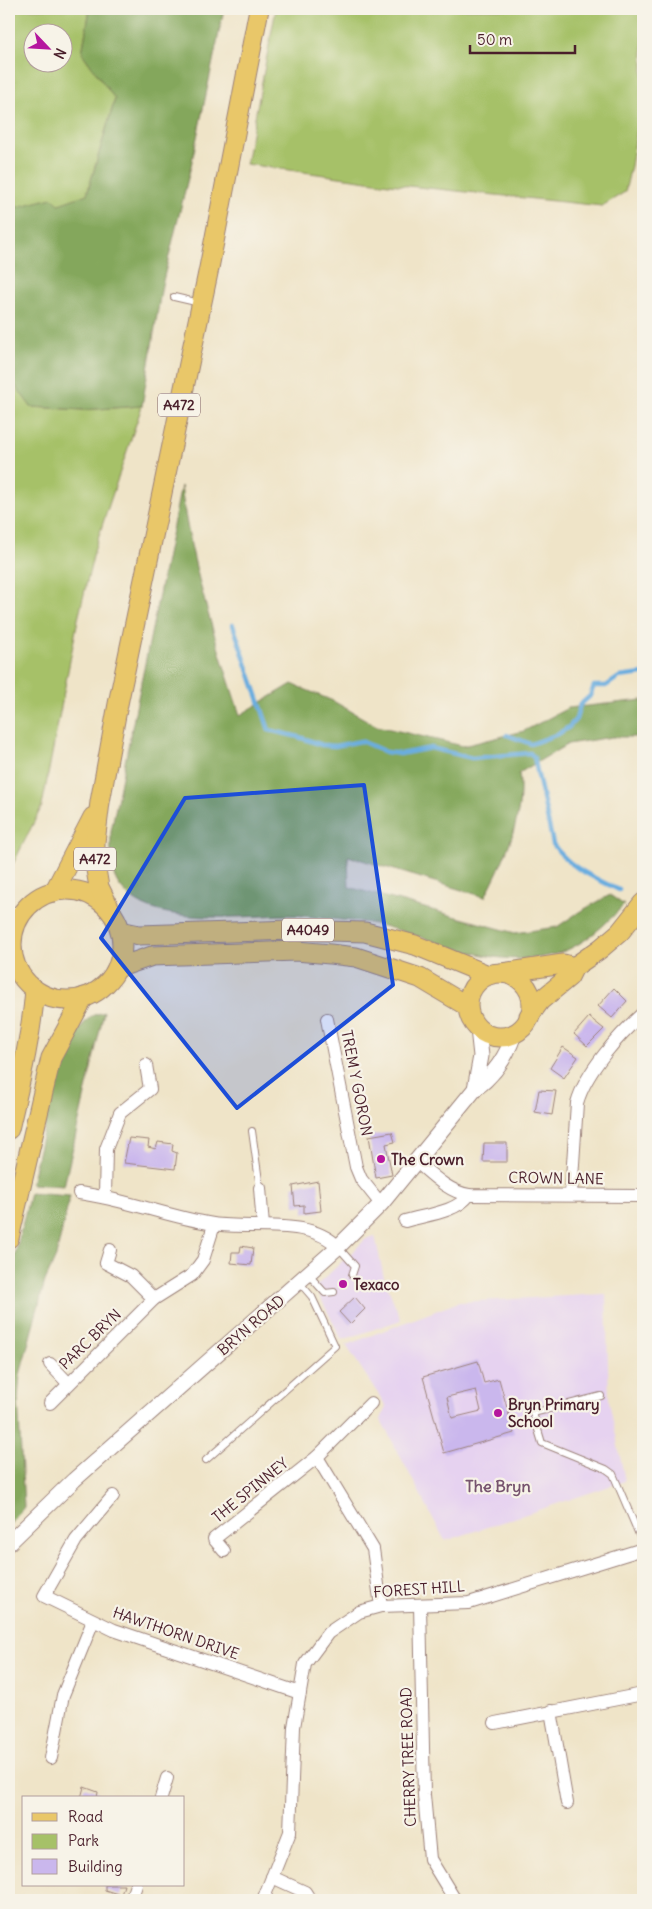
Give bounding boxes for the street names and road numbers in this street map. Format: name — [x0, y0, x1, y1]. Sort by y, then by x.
road number: A472 — [158, 394, 200, 416]
road number: A472 — [74, 848, 116, 871]
road number: A4049 — [282, 918, 334, 942]
street label: TREM Y GORON — [337, 1028, 377, 1138]
street label: CROWN LANE — [508, 1168, 604, 1188]
street label: BRYN ROAD — [214, 1291, 288, 1359]
street label: PARC BRYN — [55, 1305, 125, 1373]
street label: THE SPINNEY — [208, 1453, 293, 1527]
street label: FOREST HILL — [373, 1576, 465, 1602]
street label: HAWTHORN DRIVE — [110, 1602, 242, 1664]
street label: CHERRY TREE ROAD — [396, 1687, 420, 1827]

